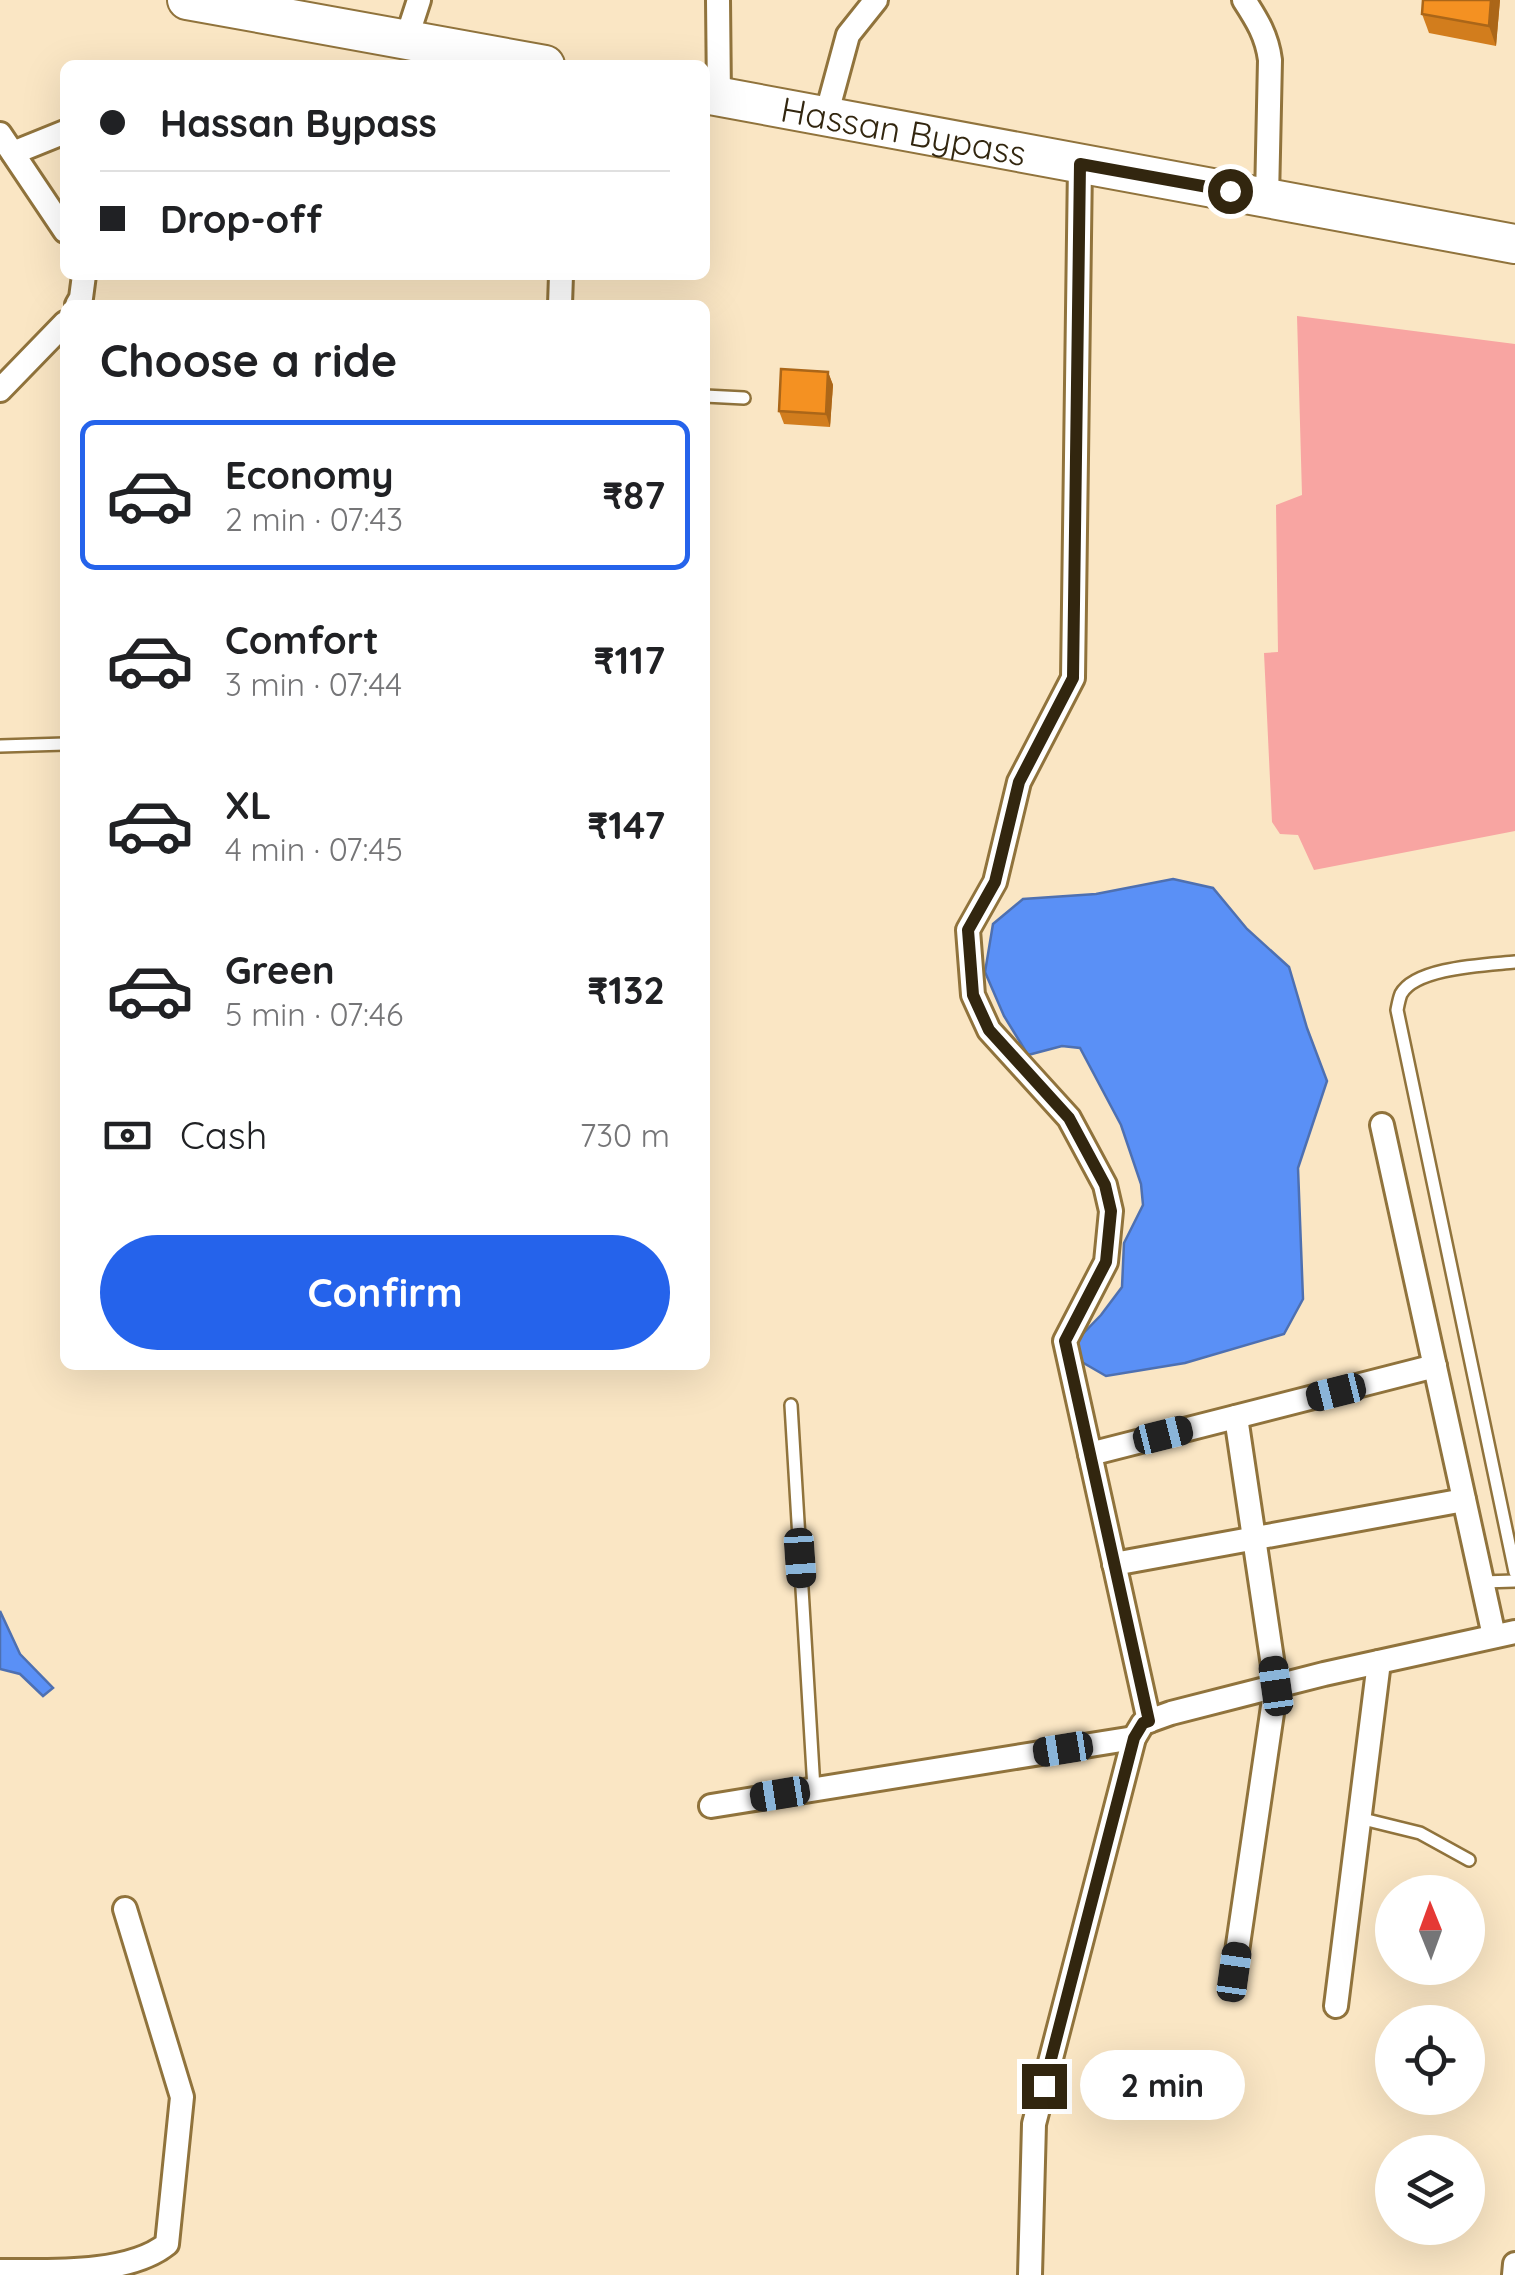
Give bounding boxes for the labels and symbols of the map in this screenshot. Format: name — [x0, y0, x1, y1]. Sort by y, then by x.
street label: Hassan Bypass — [777, 87, 1030, 175]
route start — [1208, 169, 1253, 214]
car — [1303, 1370, 1369, 1414]
car — [1130, 1413, 1196, 1457]
car — [783, 1527, 817, 1589]
car — [1257, 1654, 1295, 1718]
car — [1031, 1729, 1095, 1769]
car — [748, 1774, 812, 1814]
north arrow — [1375, 1875, 1485, 1985]
car — [1215, 1940, 1253, 2004]
callout: 2 min — [1079, 2051, 1244, 2121]
route end — [1022, 2064, 1067, 2109]

